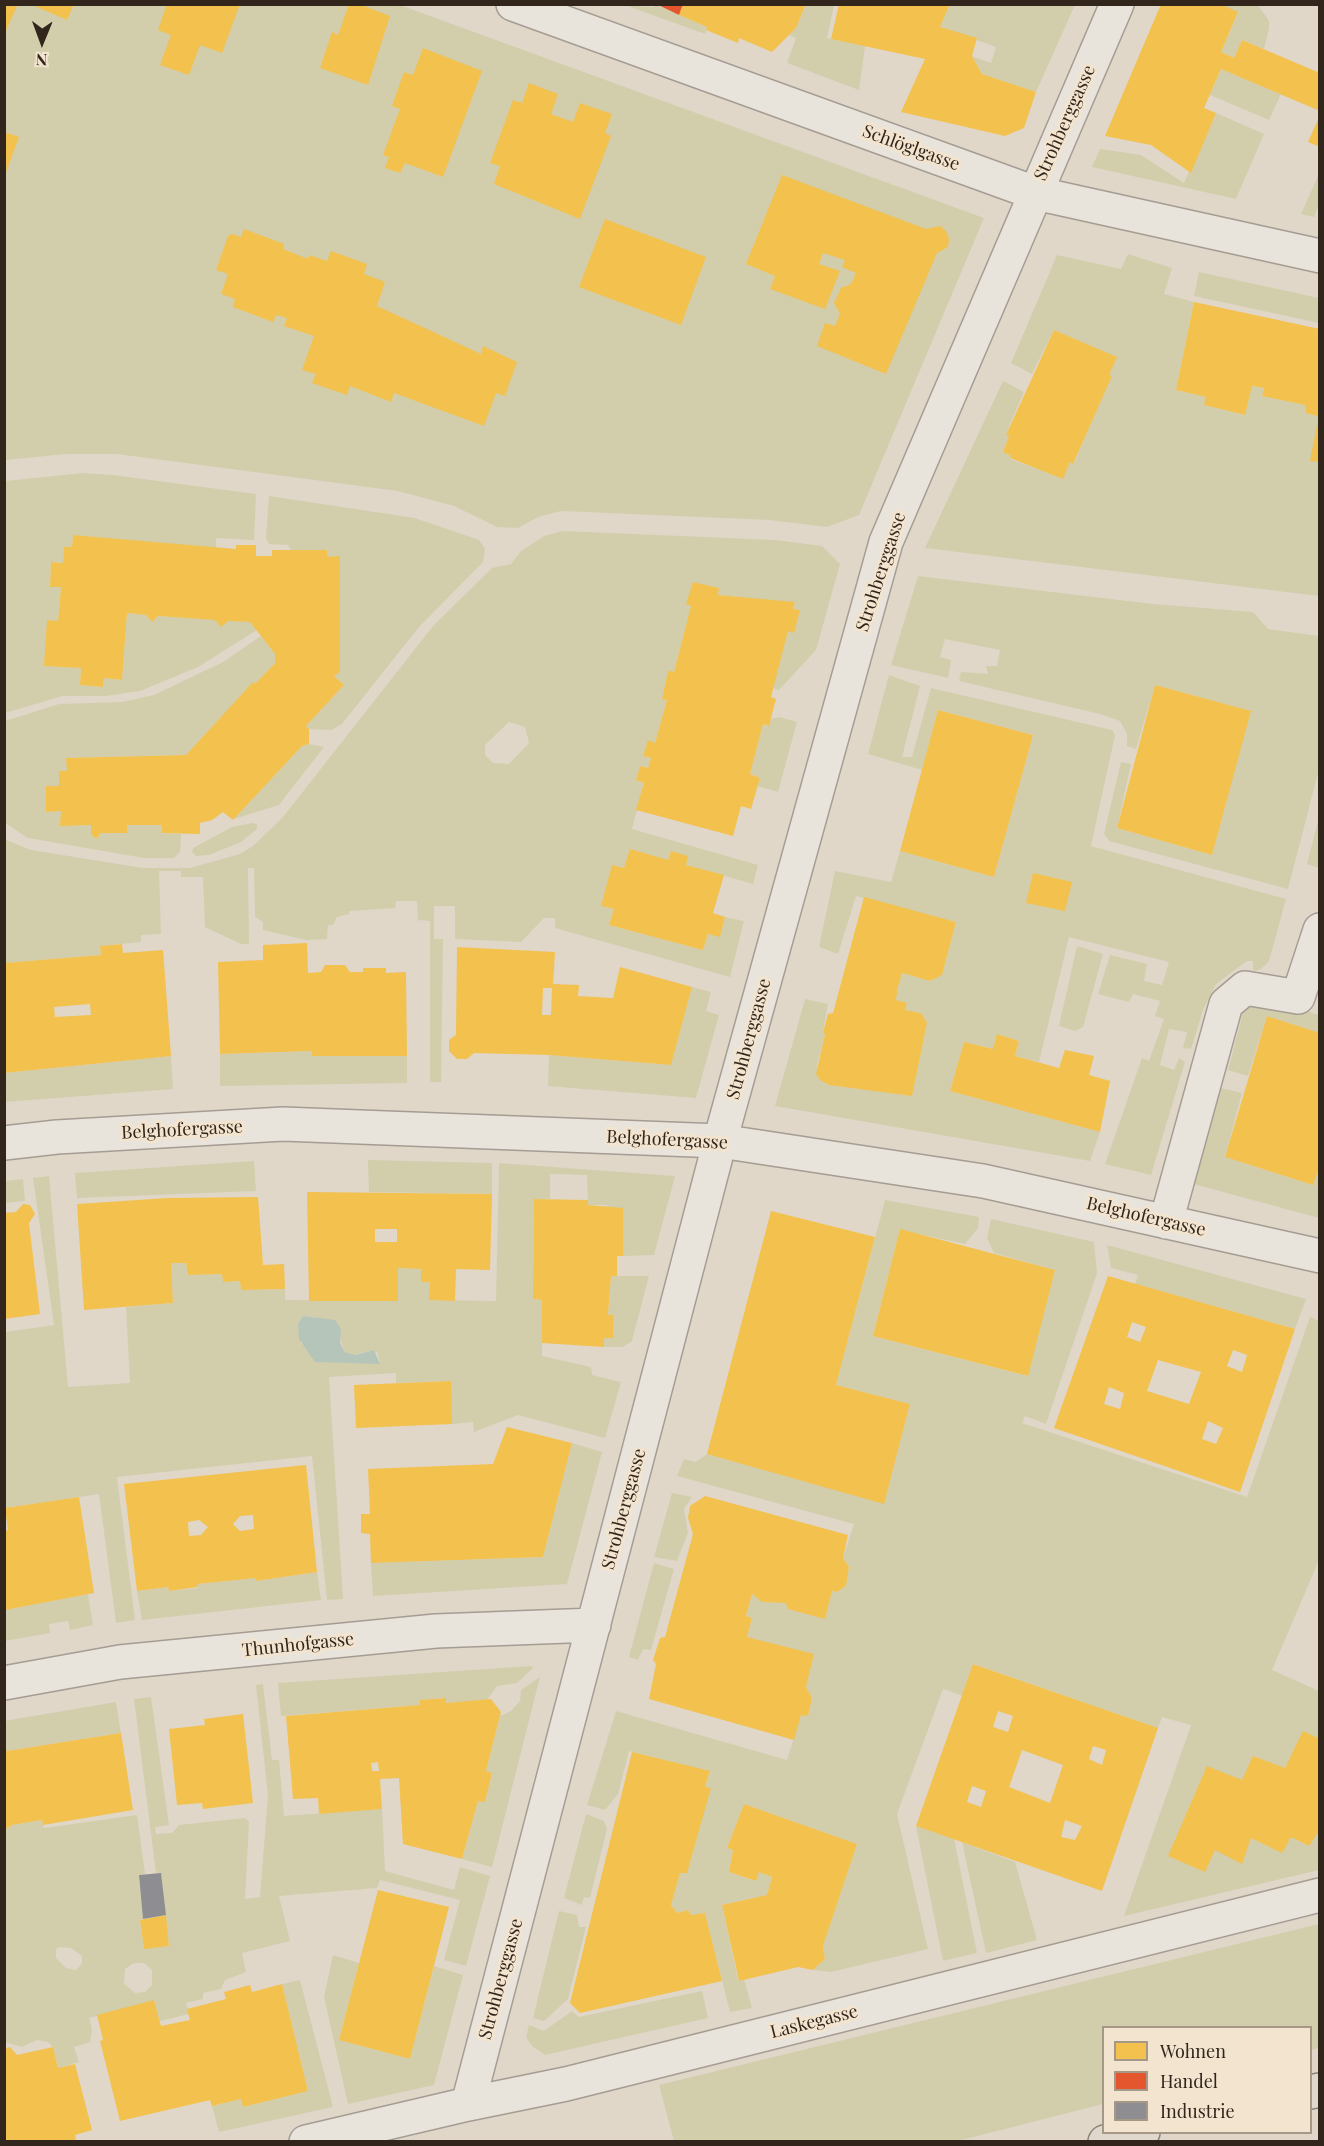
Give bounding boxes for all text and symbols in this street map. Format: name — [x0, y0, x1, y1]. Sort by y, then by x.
north arrow — [12, 12, 72, 72]
text: N — [36, 50, 48, 71]
street label: Strohberggasse — [1030, 62, 1100, 184]
street label: Schlöglgasse — [859, 120, 963, 176]
street label: Strohberggasse — [852, 510, 910, 634]
street label: Strohberggasse — [722, 976, 776, 1102]
street label: Belghofergasse — [121, 1116, 243, 1144]
street label: Belghofergasse — [606, 1126, 728, 1154]
street label: Belghofergasse — [1084, 1193, 1208, 1241]
street label: Strohberggasse — [597, 1446, 651, 1572]
street label: Thunhofgasse — [241, 1628, 355, 1662]
street label: Strohberggasse — [474, 1916, 528, 2042]
street label: Laskegasse — [768, 2001, 860, 2043]
legend — [1102, 2026, 1312, 2134]
text: Wohnen — [1160, 2039, 1226, 2063]
text: Handel — [1160, 2069, 1218, 2093]
text: Industrie — [1160, 2099, 1235, 2123]

